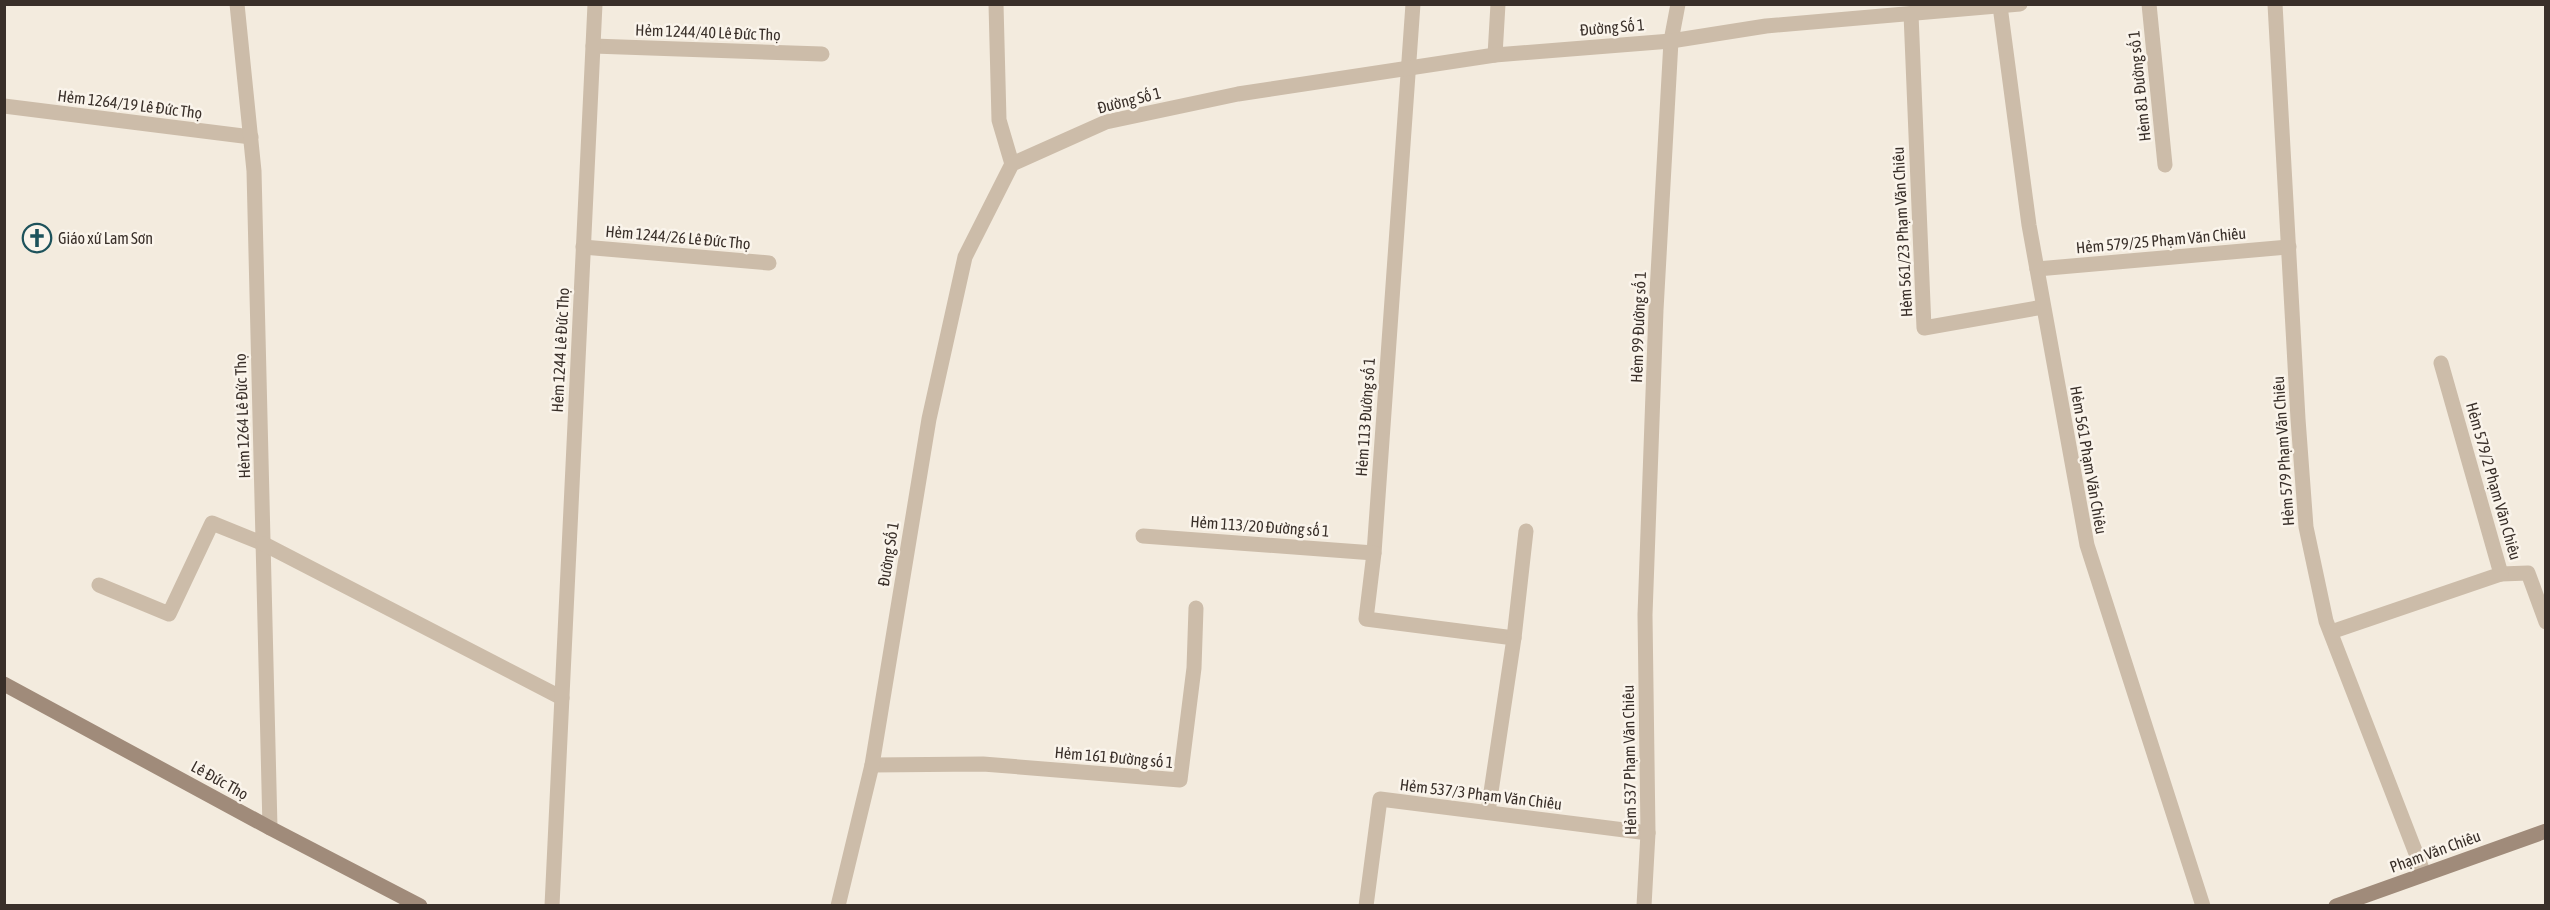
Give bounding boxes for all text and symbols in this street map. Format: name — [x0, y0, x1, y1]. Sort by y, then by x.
street label: Đường Số 1 — [1579, 14, 1645, 40]
street label: Hẻm 1244/40 Lê Đức Thọ — [635, 20, 781, 44]
street label: Hẻm 81 Đường số 1 — [2123, 30, 2155, 142]
street label: Đường Số 1 — [1095, 82, 1163, 118]
street label: Hẻm 1264/19 Lê Đức Thọ — [57, 86, 203, 122]
street label: Hẻm 561/23 Phạm Văn Chiêu — [1889, 146, 1915, 318]
church icon: Giáo xứ Lam Sơn — [21, 222, 53, 254]
street label: Hẻm 1244/26 Lê Đức Thọ — [605, 222, 751, 252]
street label: Hẻm 579/25 Phạm Văn Chiêu — [2075, 224, 2247, 256]
place label: Giáo xứ Lam Sơn — [58, 229, 153, 247]
street label: Hẻm 99 Đường số 1 — [1626, 271, 1650, 383]
street label: Hẻm 1244 Lê Đức Thọ — [548, 287, 572, 413]
street label: Hẻm 1264 Lê Đức Thọ — [231, 353, 253, 479]
street label: Hẻm 113 Đường số 1 — [1351, 357, 1379, 477]
street label: Hẻm 579 Phạm Văn Chiêu — [2269, 375, 2297, 527]
street label: Hẻm 561 Phạm Văn Chiêu — [2067, 384, 2111, 536]
street label: Hẻm 579/2 Phạm Văn Chiêu — [2463, 400, 2525, 562]
street label: Hẻm 113/20 Đường số 1 — [1190, 511, 1330, 541]
street label: Đường Số 1 — [873, 520, 903, 588]
street label: Hẻm 537 Phạm Văn Chiêu — [1619, 685, 1639, 835]
street label: Hẻm 161 Đường số 1 — [1054, 742, 1174, 772]
street label: Lê Đức Thọ — [188, 757, 252, 803]
street label: Hẻm 537/3 Phạm Văn Chiêu — [1399, 775, 1563, 813]
street label: Phạm Văn Chiêu — [2387, 826, 2483, 876]

